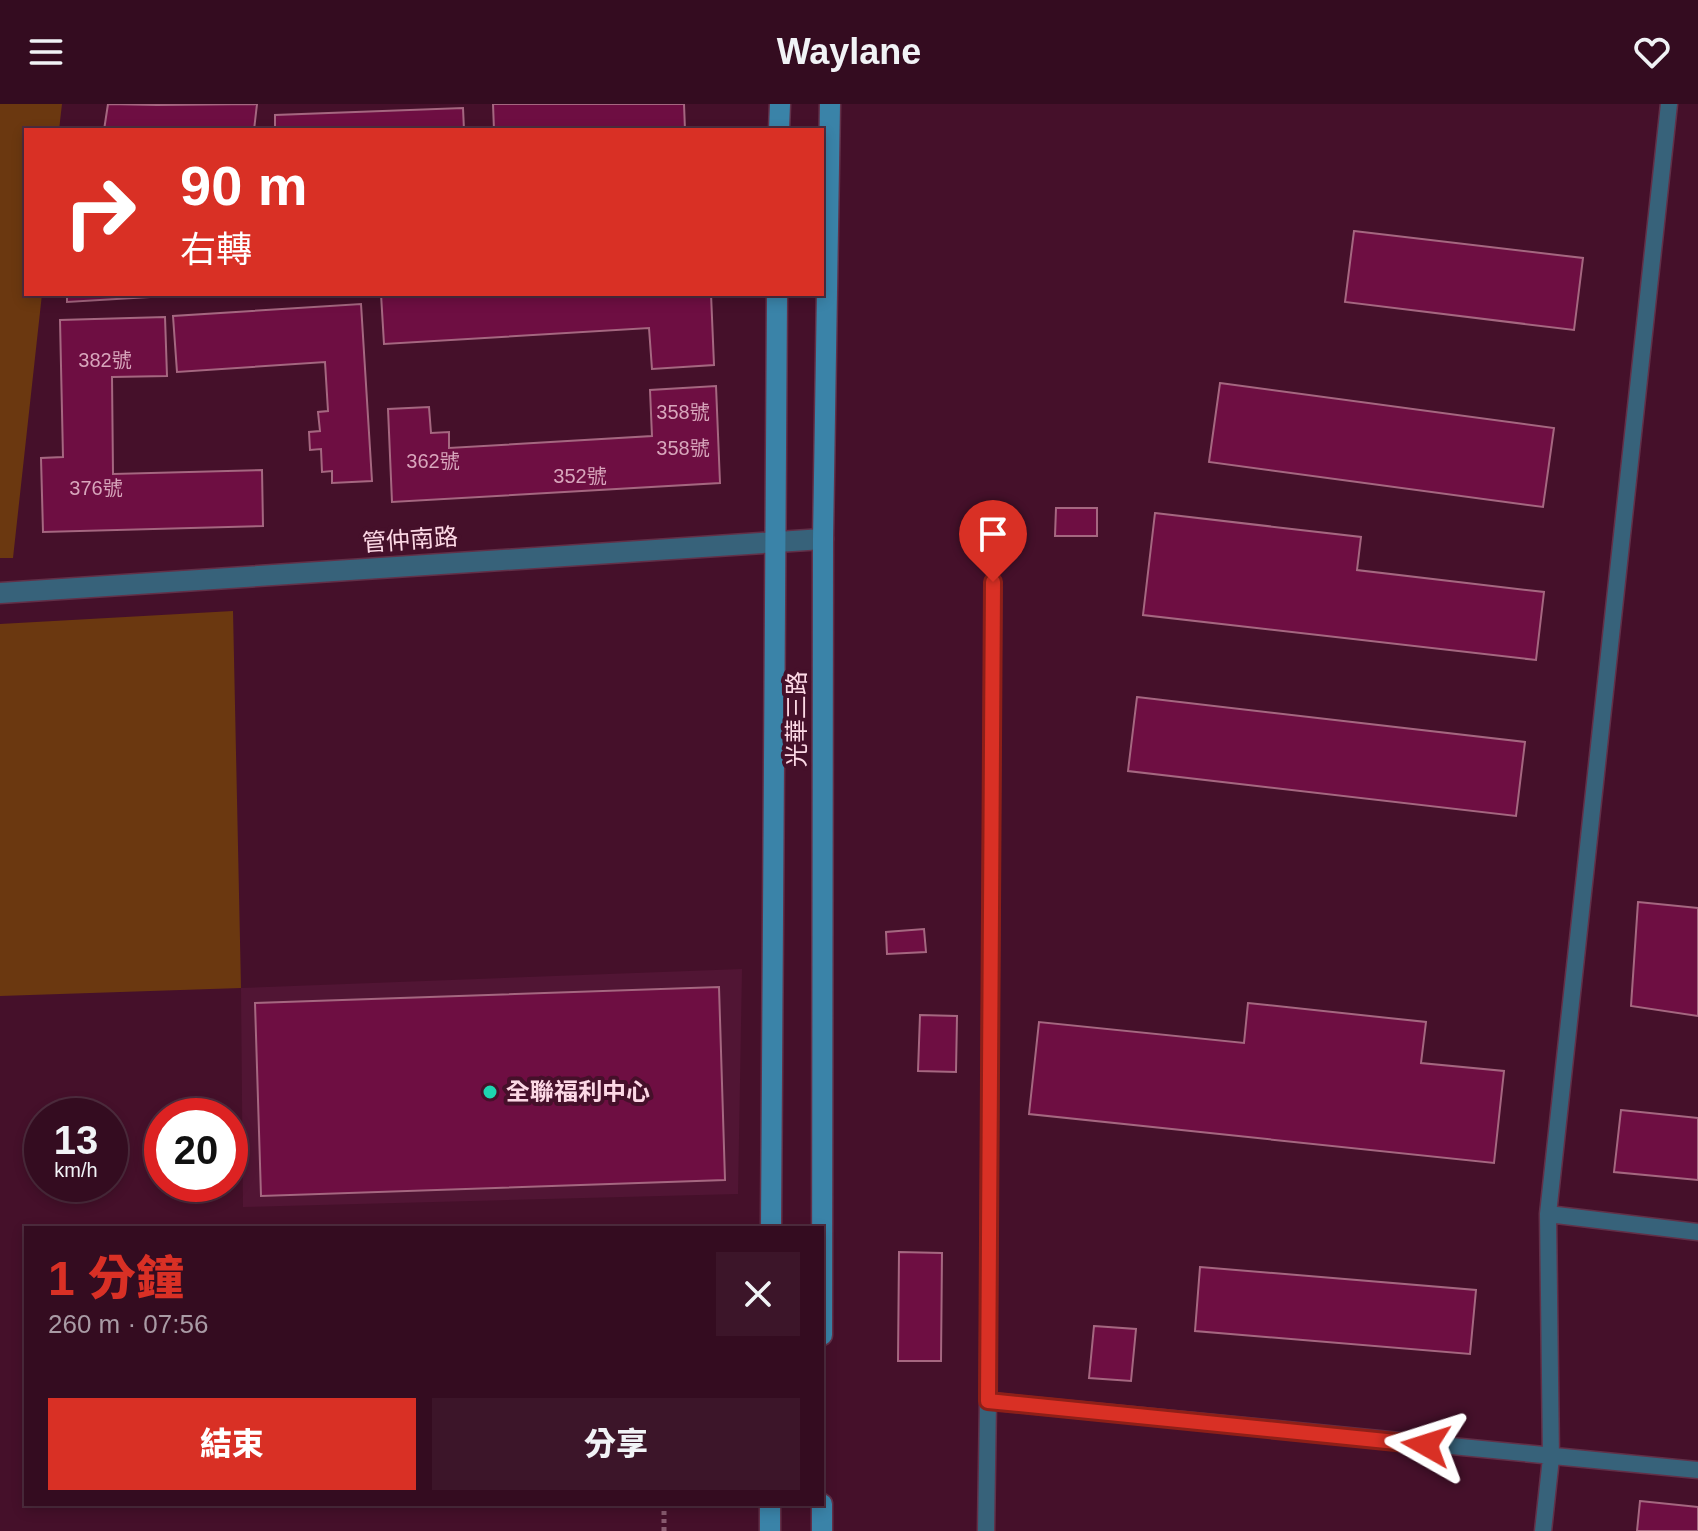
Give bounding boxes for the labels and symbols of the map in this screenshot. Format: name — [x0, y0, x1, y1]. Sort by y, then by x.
house number: 382號 — [78, 349, 132, 371]
house number: 358號 — [656, 401, 710, 423]
house number: 358號 — [656, 437, 710, 459]
house number: 362號 — [406, 450, 460, 472]
house number: 352號 — [553, 465, 607, 487]
house number: 376號 — [69, 477, 123, 499]
pin — [959, 500, 1027, 582]
street label: 管仲南路 — [361, 523, 459, 556]
street label: 光華三路 — [783, 671, 810, 767]
place label: 全聯福利中心 — [506, 1078, 650, 1105]
marker: 全聯福利中心 — [481, 1083, 499, 1101]
speed limit sign: 20 — [144, 1098, 248, 1202]
position arrow — [1384, 1403, 1468, 1487]

